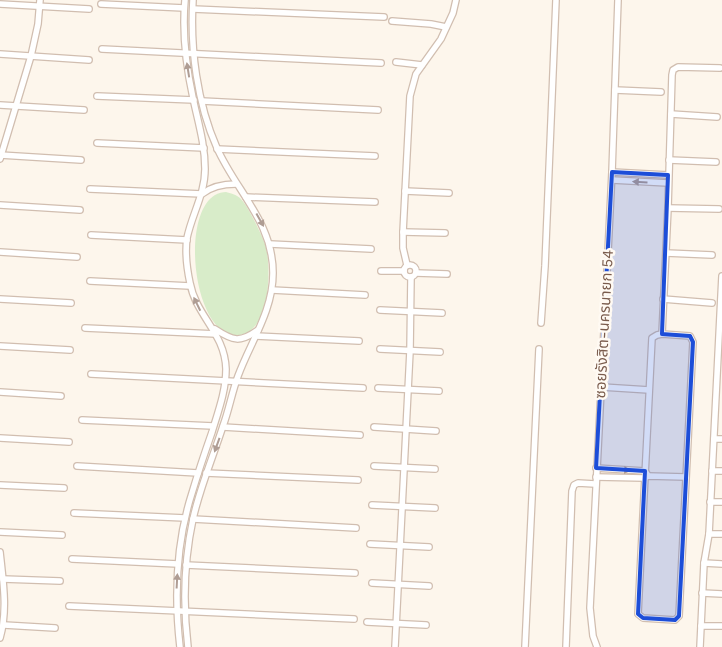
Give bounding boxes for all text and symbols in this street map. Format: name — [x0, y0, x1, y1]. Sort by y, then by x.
one-way arrow — [183, 62, 191, 78]
one-way arrow — [632, 177, 648, 185]
one-way arrow — [255, 213, 264, 226]
street label: ซอยรังสิต-นครนายก 54 — [591, 249, 617, 399]
one-way arrow — [193, 297, 201, 311]
one-way arrow — [213, 437, 220, 452]
one-way arrow — [615, 466, 631, 474]
one-way arrow — [173, 573, 181, 589]

